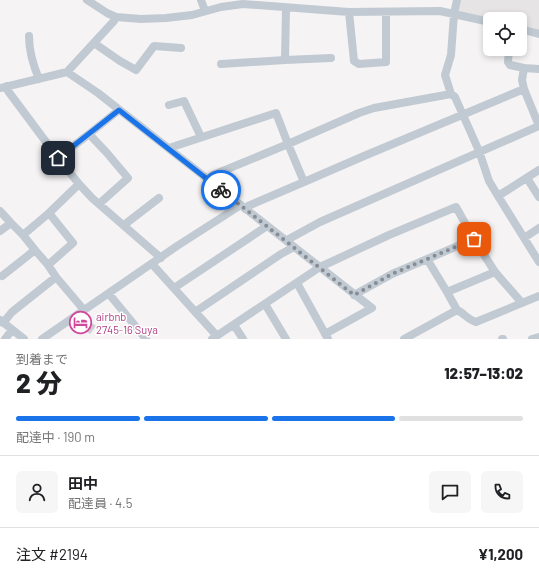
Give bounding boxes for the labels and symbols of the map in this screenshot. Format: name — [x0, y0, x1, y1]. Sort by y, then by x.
pin — [41, 141, 75, 175]
courier — [201, 170, 241, 210]
pin — [457, 222, 491, 256]
hotel icon: airbnb 2745-16 Suya — [67, 309, 93, 335]
place label: airbnb 2745-16 Suya — [96, 310, 158, 336]

